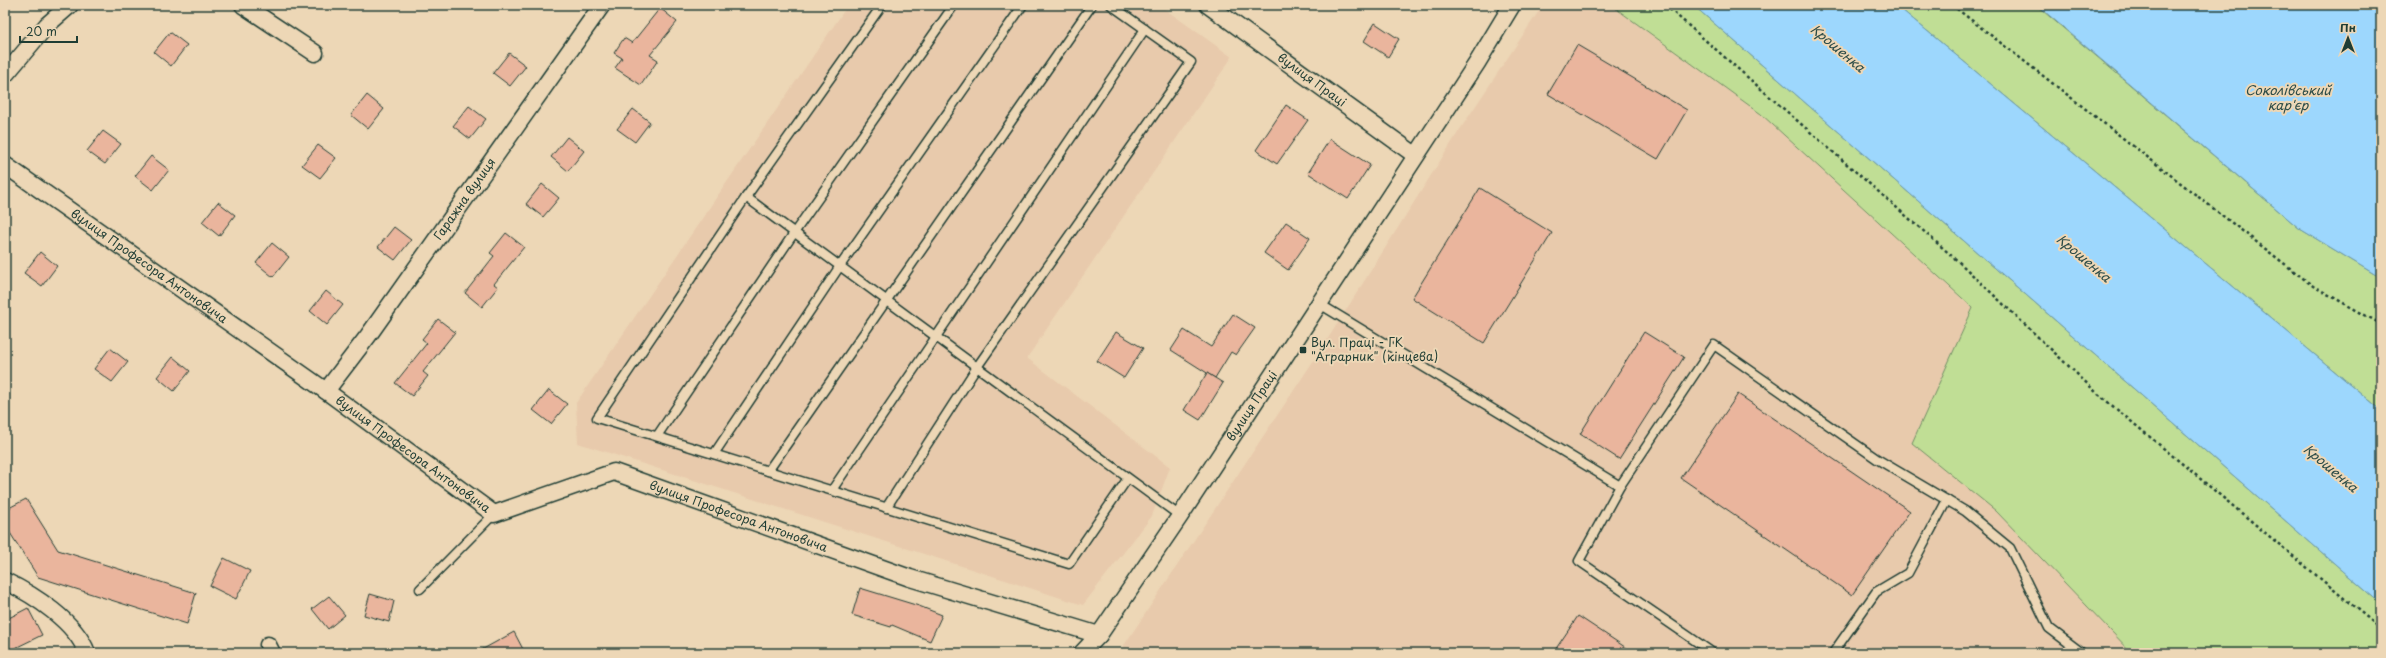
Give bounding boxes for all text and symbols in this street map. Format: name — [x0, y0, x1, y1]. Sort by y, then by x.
scale bar — [20, 18, 77, 44]
north arrow — [2328, 18, 2368, 58]
water label: Крошенка — [1807, 19, 1870, 77]
text: Пн — [2340, 19, 2356, 36]
text: 20 m — [26, 22, 57, 40]
street label: вулиця Праці — [1274, 48, 1350, 110]
water label: Соколівський кар'єр — [2245, 80, 2333, 114]
street label: Гаражна вулиця — [429, 154, 499, 243]
street label: вулиця Професора Антоновича — [67, 204, 232, 327]
water label: Крошенка — [2053, 229, 2116, 287]
place label: Вул. Праці - ГК "Аграрник" (кінцева) — [1311, 333, 1438, 365]
marker: Вул. Праці - ГК "Аграрник" (кінцева) — [1298, 345, 1308, 355]
street label: вулиця Праці — [1221, 367, 1281, 445]
street label: вулиця Професора Антоновича — [332, 391, 495, 517]
water label: Крошенка — [2300, 439, 2363, 497]
street label: вулиця Професора Антоновича — [647, 475, 831, 556]

